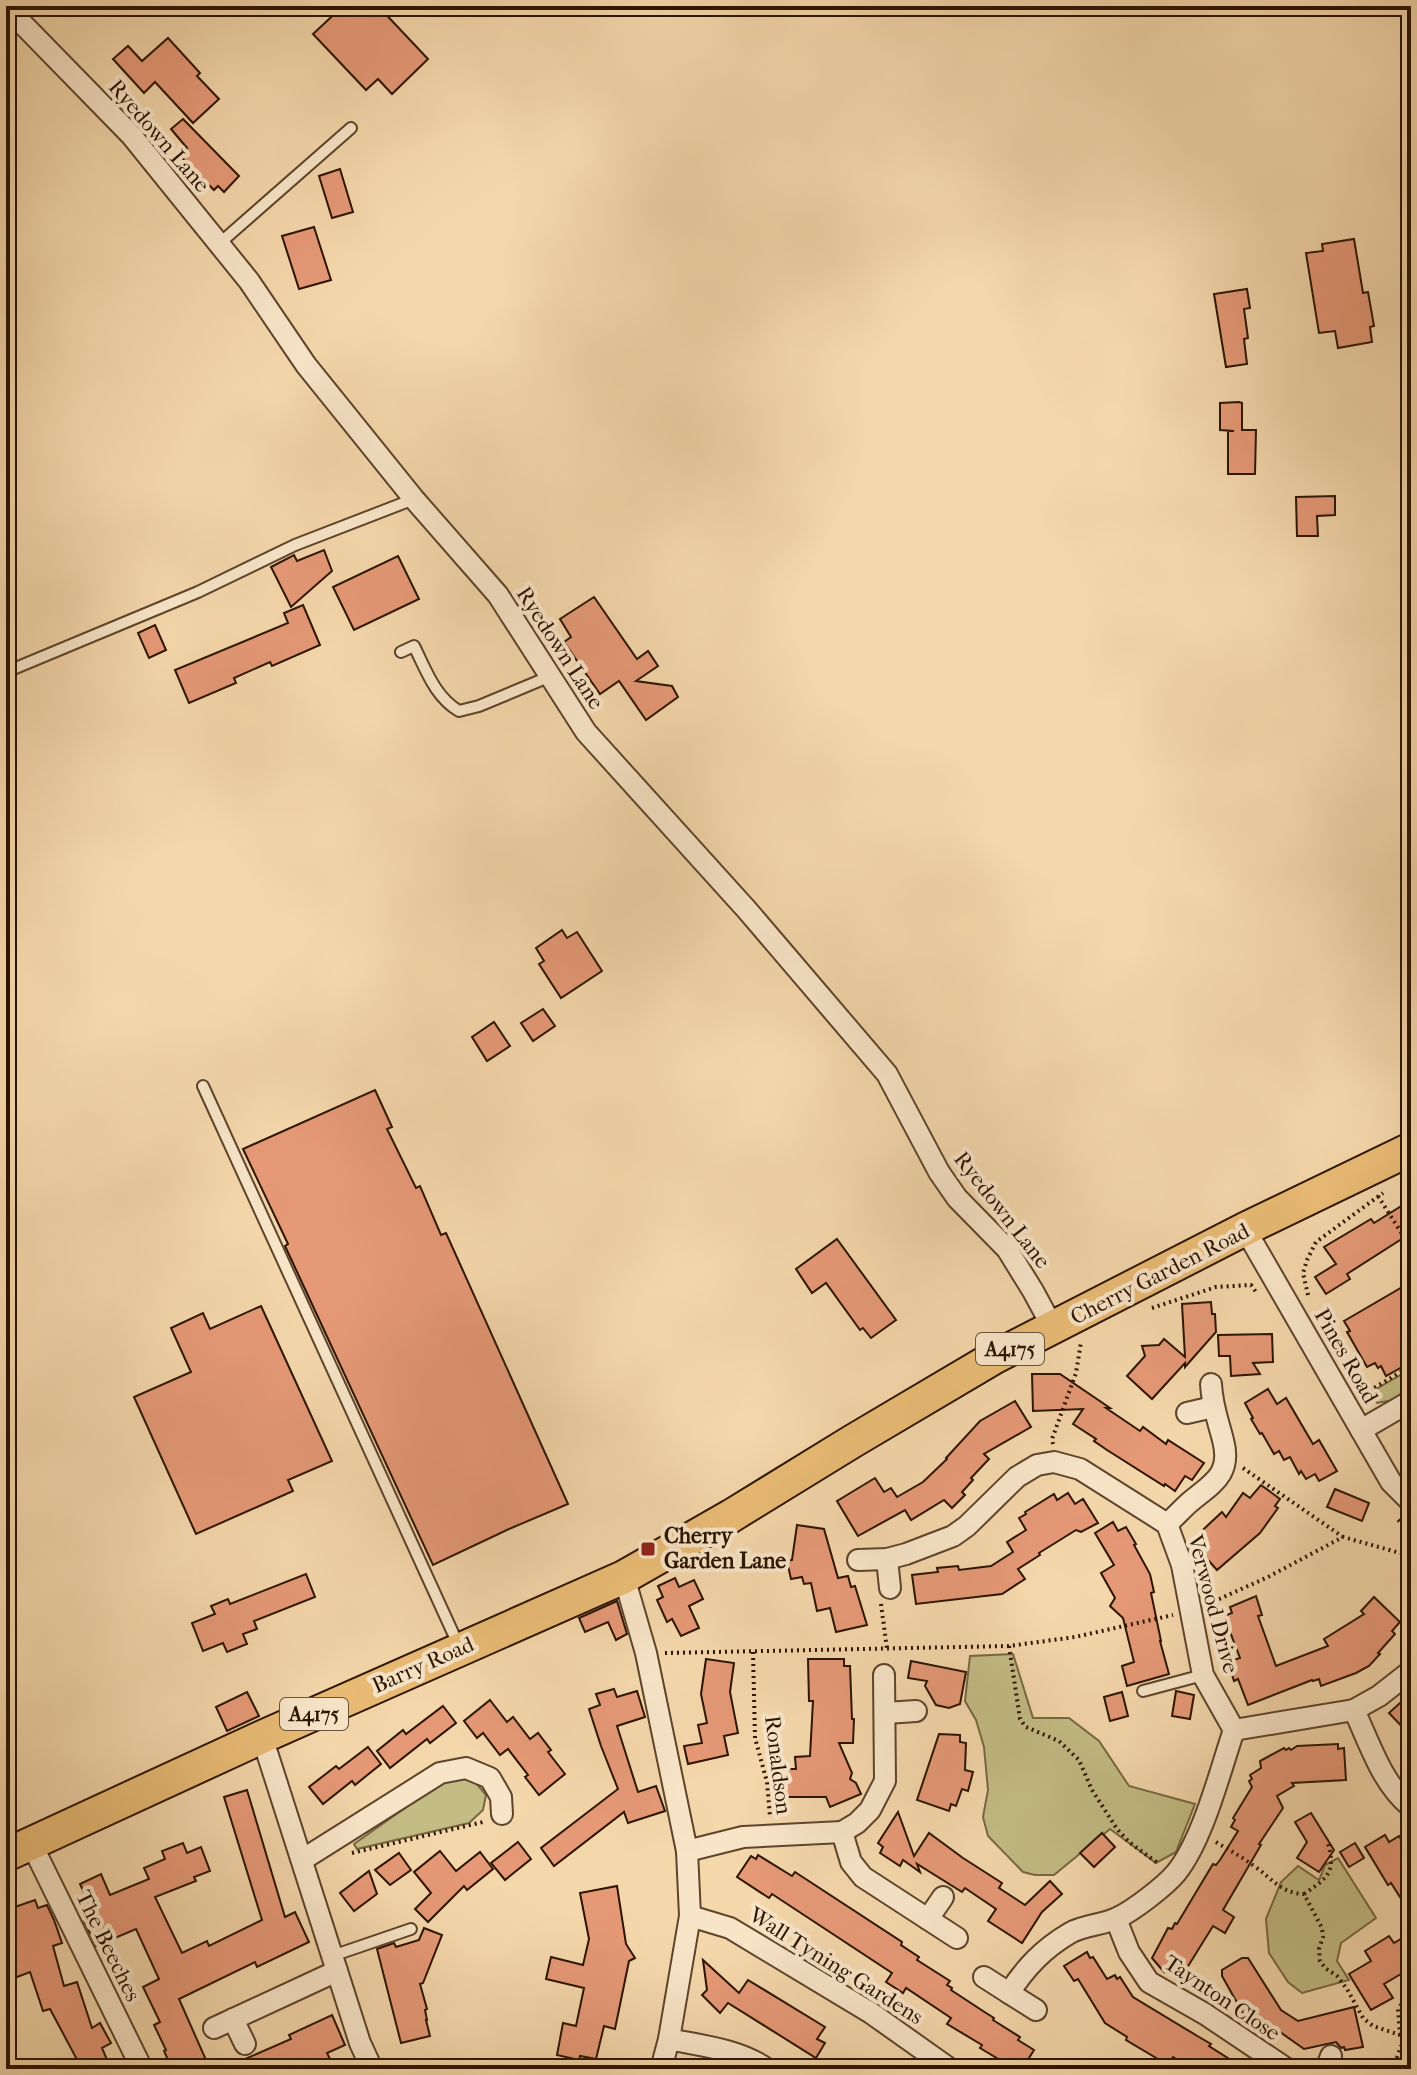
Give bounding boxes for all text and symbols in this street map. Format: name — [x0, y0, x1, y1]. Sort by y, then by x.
street label: Ryedown Lane — [103, 74, 215, 198]
street label: Ryedown Lane — [511, 582, 609, 714]
street label: Ryedown Lane — [948, 1146, 1056, 1274]
street label: Cherry Garden Road — [1066, 1217, 1255, 1330]
street label: Pines Road — [1308, 1304, 1384, 1409]
road number: A4175 — [976, 1333, 1044, 1365]
place label: Cherry Garden Lane — [664, 1523, 786, 1574]
street label: Verwood Drive — [1182, 1531, 1244, 1676]
marker: Cherry Garden Lane — [639, 1540, 657, 1558]
street label: Barry Road — [368, 1631, 479, 1699]
road number: A4175 — [280, 1698, 348, 1730]
street label: Ronaldson — [759, 1714, 797, 1816]
street label: The Beeches — [70, 1886, 146, 2006]
street label: Wall Tyning Gardens — [743, 1901, 928, 2030]
street label: Taynton Close — [1159, 1950, 1285, 2046]

